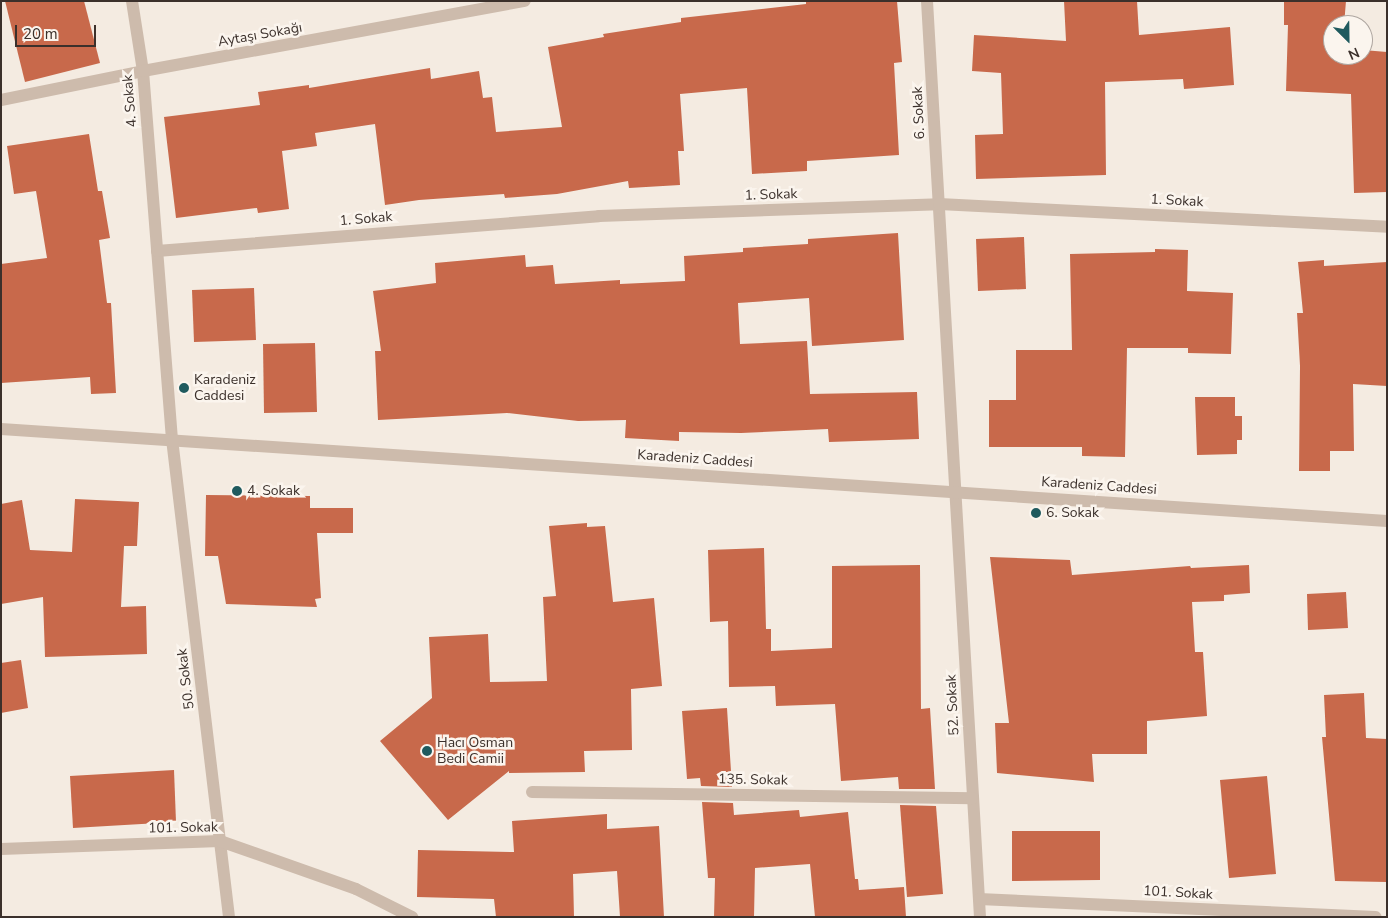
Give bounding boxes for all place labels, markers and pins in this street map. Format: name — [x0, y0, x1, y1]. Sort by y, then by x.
place label: Karadeniz Caddesi — [194, 372, 256, 404]
marker: Karadeniz Caddesi — [178, 382, 190, 394]
place label: 4. Sokak — [247, 483, 300, 499]
marker: 4. Sokak — [231, 485, 243, 497]
place label: 6. Sokak — [1046, 505, 1099, 521]
marker: 6. Sokak — [1030, 507, 1042, 519]
place label: Hacı Osman Bedi Camii — [437, 735, 513, 768]
marker: Hacı Osman Bedi Camii — [421, 745, 433, 757]

